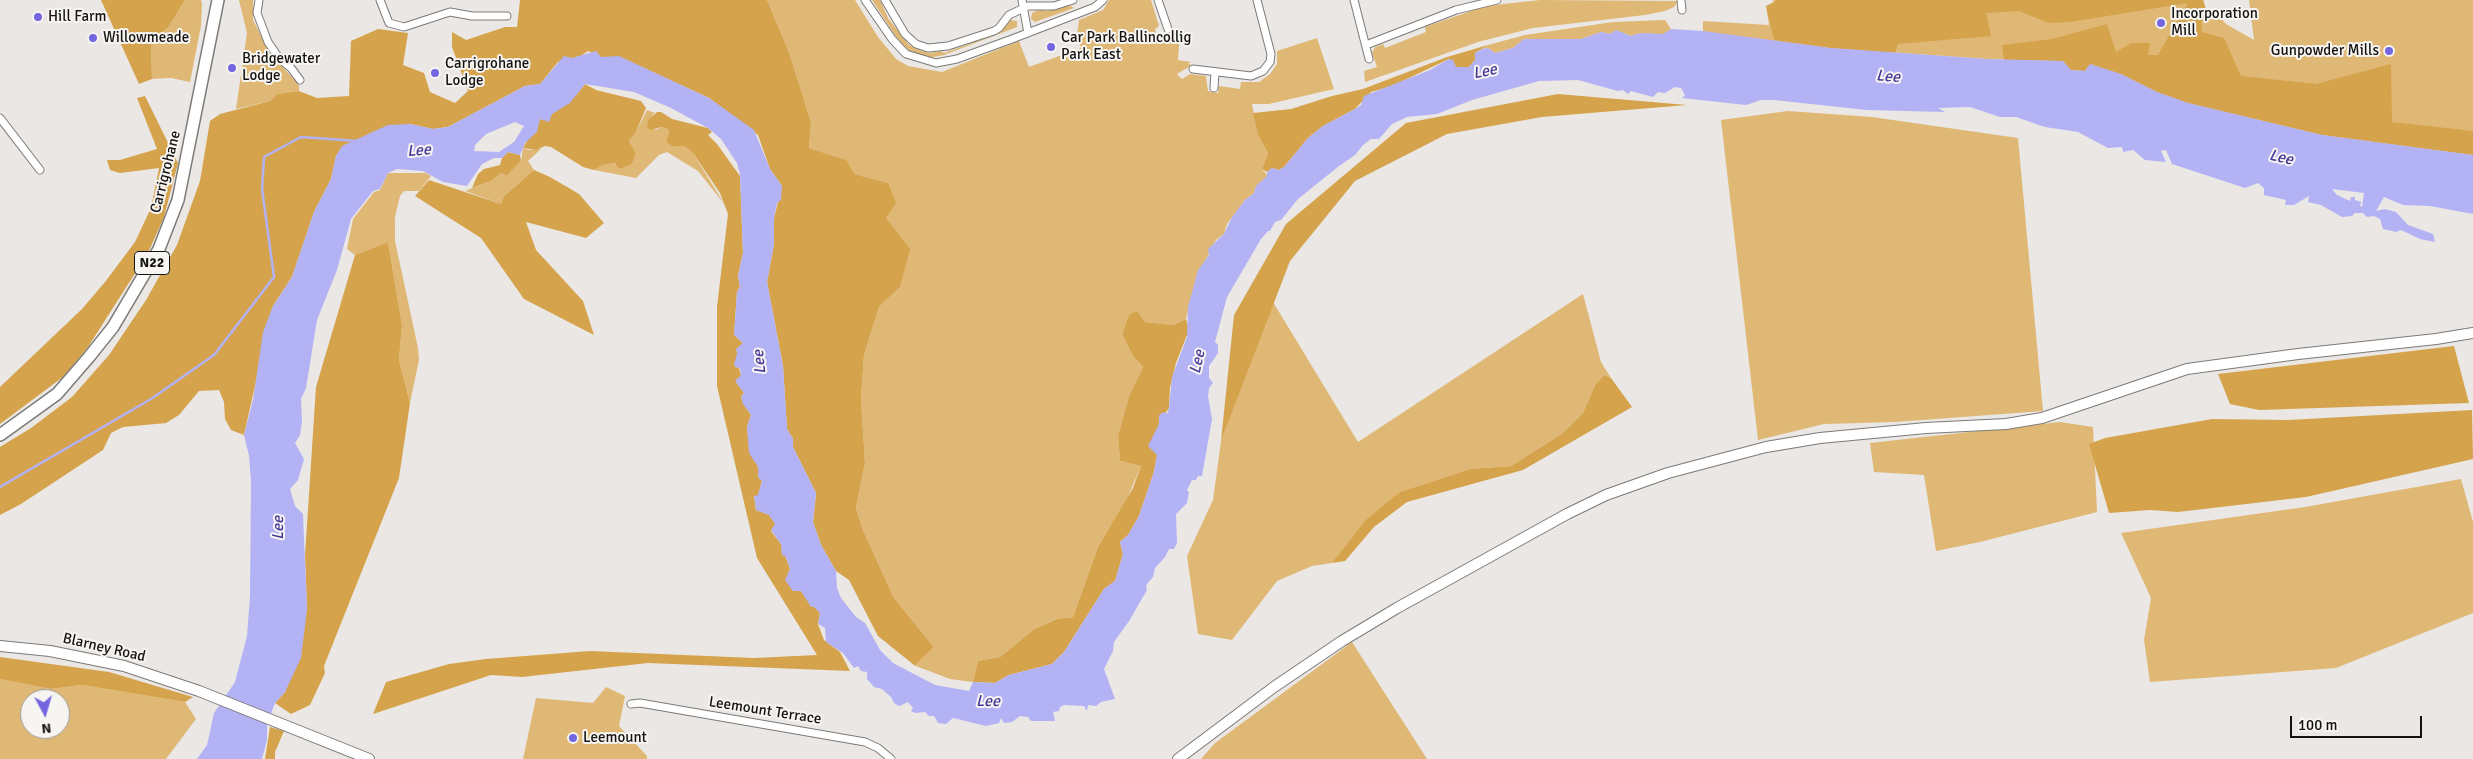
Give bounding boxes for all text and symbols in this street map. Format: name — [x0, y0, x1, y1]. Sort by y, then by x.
place label: Incorporation Mill — [2171, 5, 2258, 40]
place label: Hill Farm — [48, 8, 107, 26]
marker: Hill Farm — [32, 11, 44, 23]
marker: Incorporation Mill — [2155, 17, 2167, 29]
place label: Willowmeade — [103, 29, 189, 47]
place label: Car Park Ballincollig Park East — [1061, 29, 1191, 64]
marker: Willowmeade — [87, 32, 99, 44]
marker: Car Park Ballincollig Park East — [1045, 41, 1057, 53]
place label: Gunpowder Mills — [2271, 42, 2379, 60]
marker: Gunpowder Mills — [2383, 45, 2395, 57]
place label: Bridgewater Lodge — [242, 50, 320, 85]
place label: Carrigrohane Lodge — [445, 55, 529, 90]
water label: Lee — [1471, 60, 1499, 84]
marker: Bridgewater Lodge — [226, 62, 238, 74]
marker: Carrigrohane Lodge — [429, 67, 441, 79]
water label: Lee — [1875, 67, 1901, 87]
street label: Carrigrohane — [147, 129, 185, 215]
water label: Lee — [406, 140, 432, 162]
water label: Lee — [2267, 146, 2295, 170]
road number: N22 — [134, 252, 170, 274]
water label: Lee — [1186, 348, 1210, 376]
water label: Lee — [749, 349, 771, 375]
water label: Lee — [269, 516, 289, 540]
street label: Blarney Road — [61, 630, 147, 666]
north arrow — [20, 689, 70, 739]
water label: Lee — [976, 692, 1000, 712]
street label: Leemount Terrace — [707, 693, 823, 729]
scale bar — [2293, 706, 2426, 738]
text: 100 m — [2298, 716, 2338, 734]
text: N — [41, 719, 52, 737]
place label: Leemount — [583, 729, 647, 747]
marker: Leemount — [567, 732, 579, 744]

